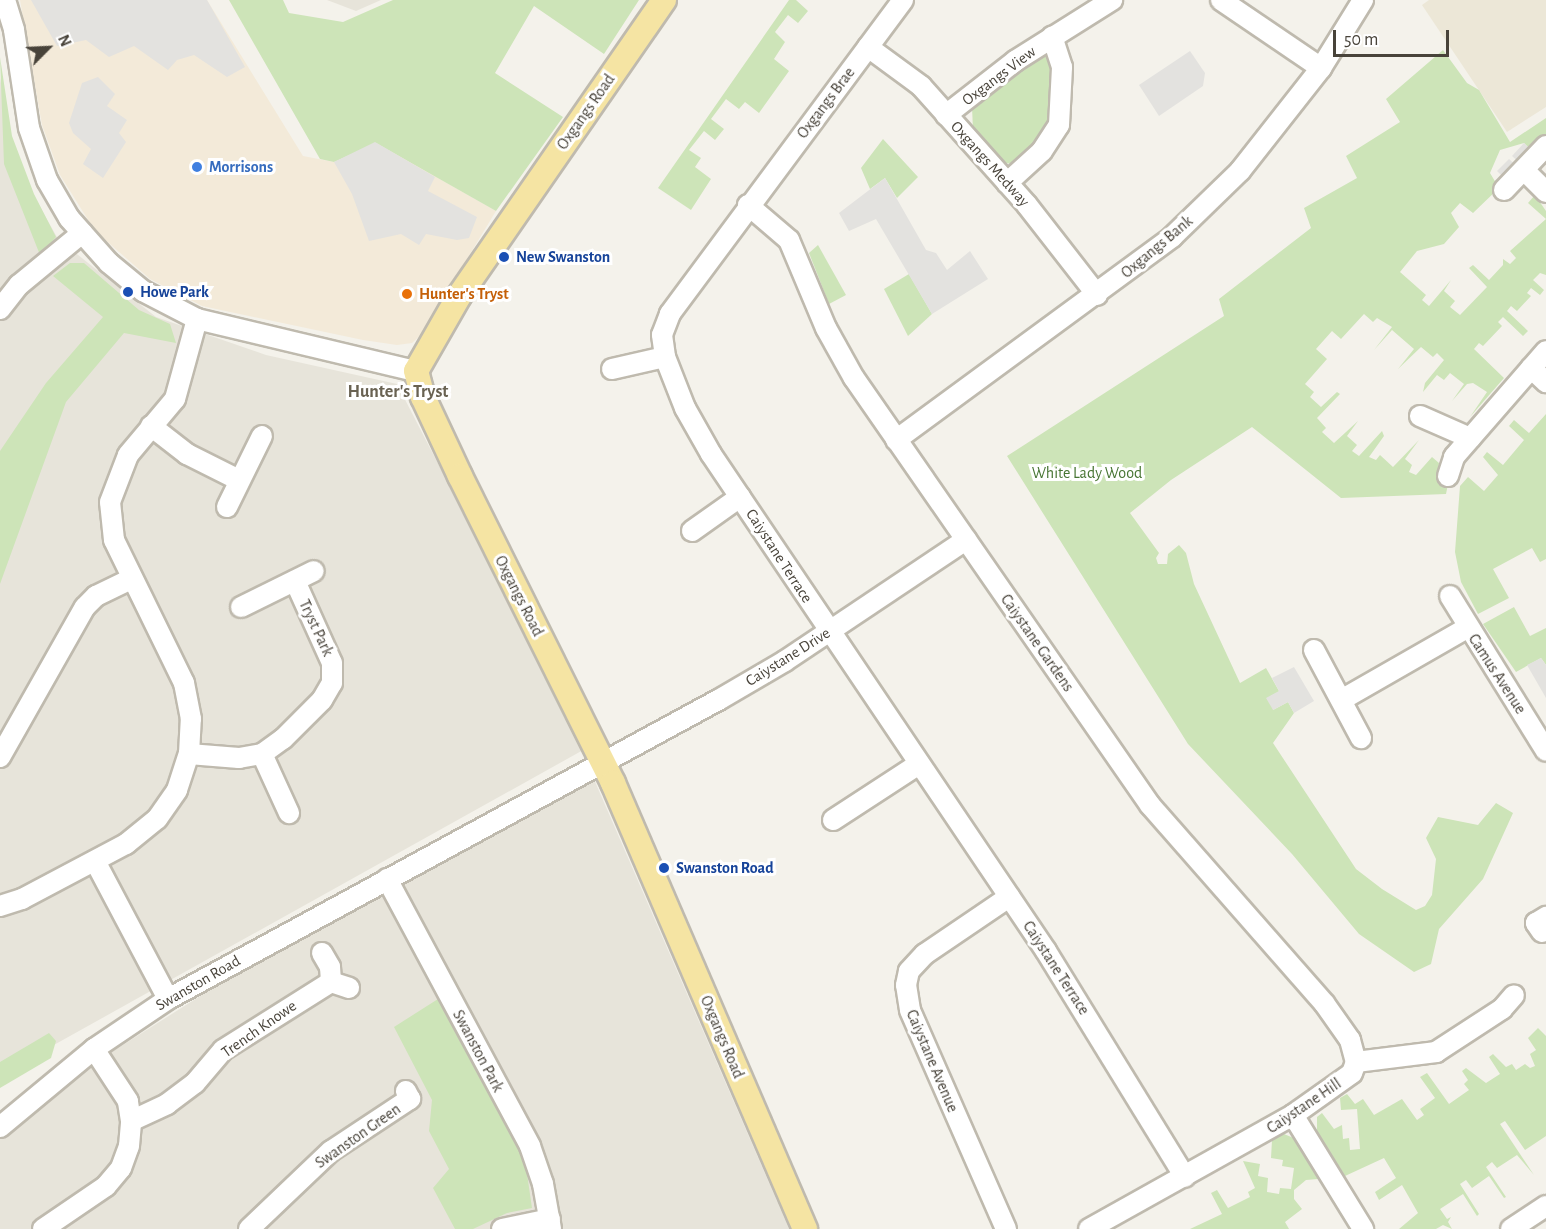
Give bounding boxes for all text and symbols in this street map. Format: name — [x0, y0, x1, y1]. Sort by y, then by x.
north arrow — [18, 18, 78, 78]
scale bar — [1336, 18, 1452, 56]
text: 50 m — [1344, 31, 1378, 49]
text: N — [55, 32, 74, 49]
street label: Oxgangs View — [958, 42, 1040, 110]
street label: Oxgangs Brae — [793, 64, 859, 142]
street label: Oxgangs Road — [553, 70, 619, 154]
street label: Oxgangs Medway — [946, 117, 1034, 211]
place label: Morrisons — [209, 157, 273, 177]
marker: Morrisons — [190, 160, 204, 174]
street label: Oxgangs Bank — [1117, 211, 1197, 283]
place label: New Swanston — [516, 247, 610, 267]
marker: New Swanston — [497, 250, 511, 264]
place label: Howe Park — [140, 282, 209, 302]
place label: Hunter's Tryst — [419, 284, 509, 304]
marker: Howe Park — [121, 285, 135, 299]
marker: Hunter's Tryst — [400, 287, 414, 301]
district label: Hunter's Tryst — [348, 381, 448, 403]
park label: White Lady Wood — [1032, 463, 1142, 483]
street label: Caiystane Terrace — [741, 505, 817, 607]
street label: Oxgangs Road — [490, 552, 548, 640]
street label: Caiystane Gardens — [996, 591, 1078, 695]
street label: Tryst Park — [295, 597, 337, 659]
street label: Caiystane Drive — [742, 623, 834, 691]
street label: Camus Avenue — [1464, 630, 1530, 718]
place label: Swanston Road — [676, 858, 774, 878]
marker: Swanston Road — [657, 861, 671, 875]
street label: Caiystane Terrace — [1018, 917, 1094, 1019]
street label: Swanston Road — [152, 951, 244, 1015]
street label: Oxgangs Road — [696, 993, 748, 1081]
street label: Trench Knowe — [218, 996, 300, 1062]
street label: Swanston Park — [448, 1007, 508, 1095]
street label: Caiystane Avenue — [902, 1007, 962, 1115]
street label: Caiystane Hill — [1263, 1074, 1345, 1138]
street label: Swanston Green — [312, 1099, 404, 1173]

